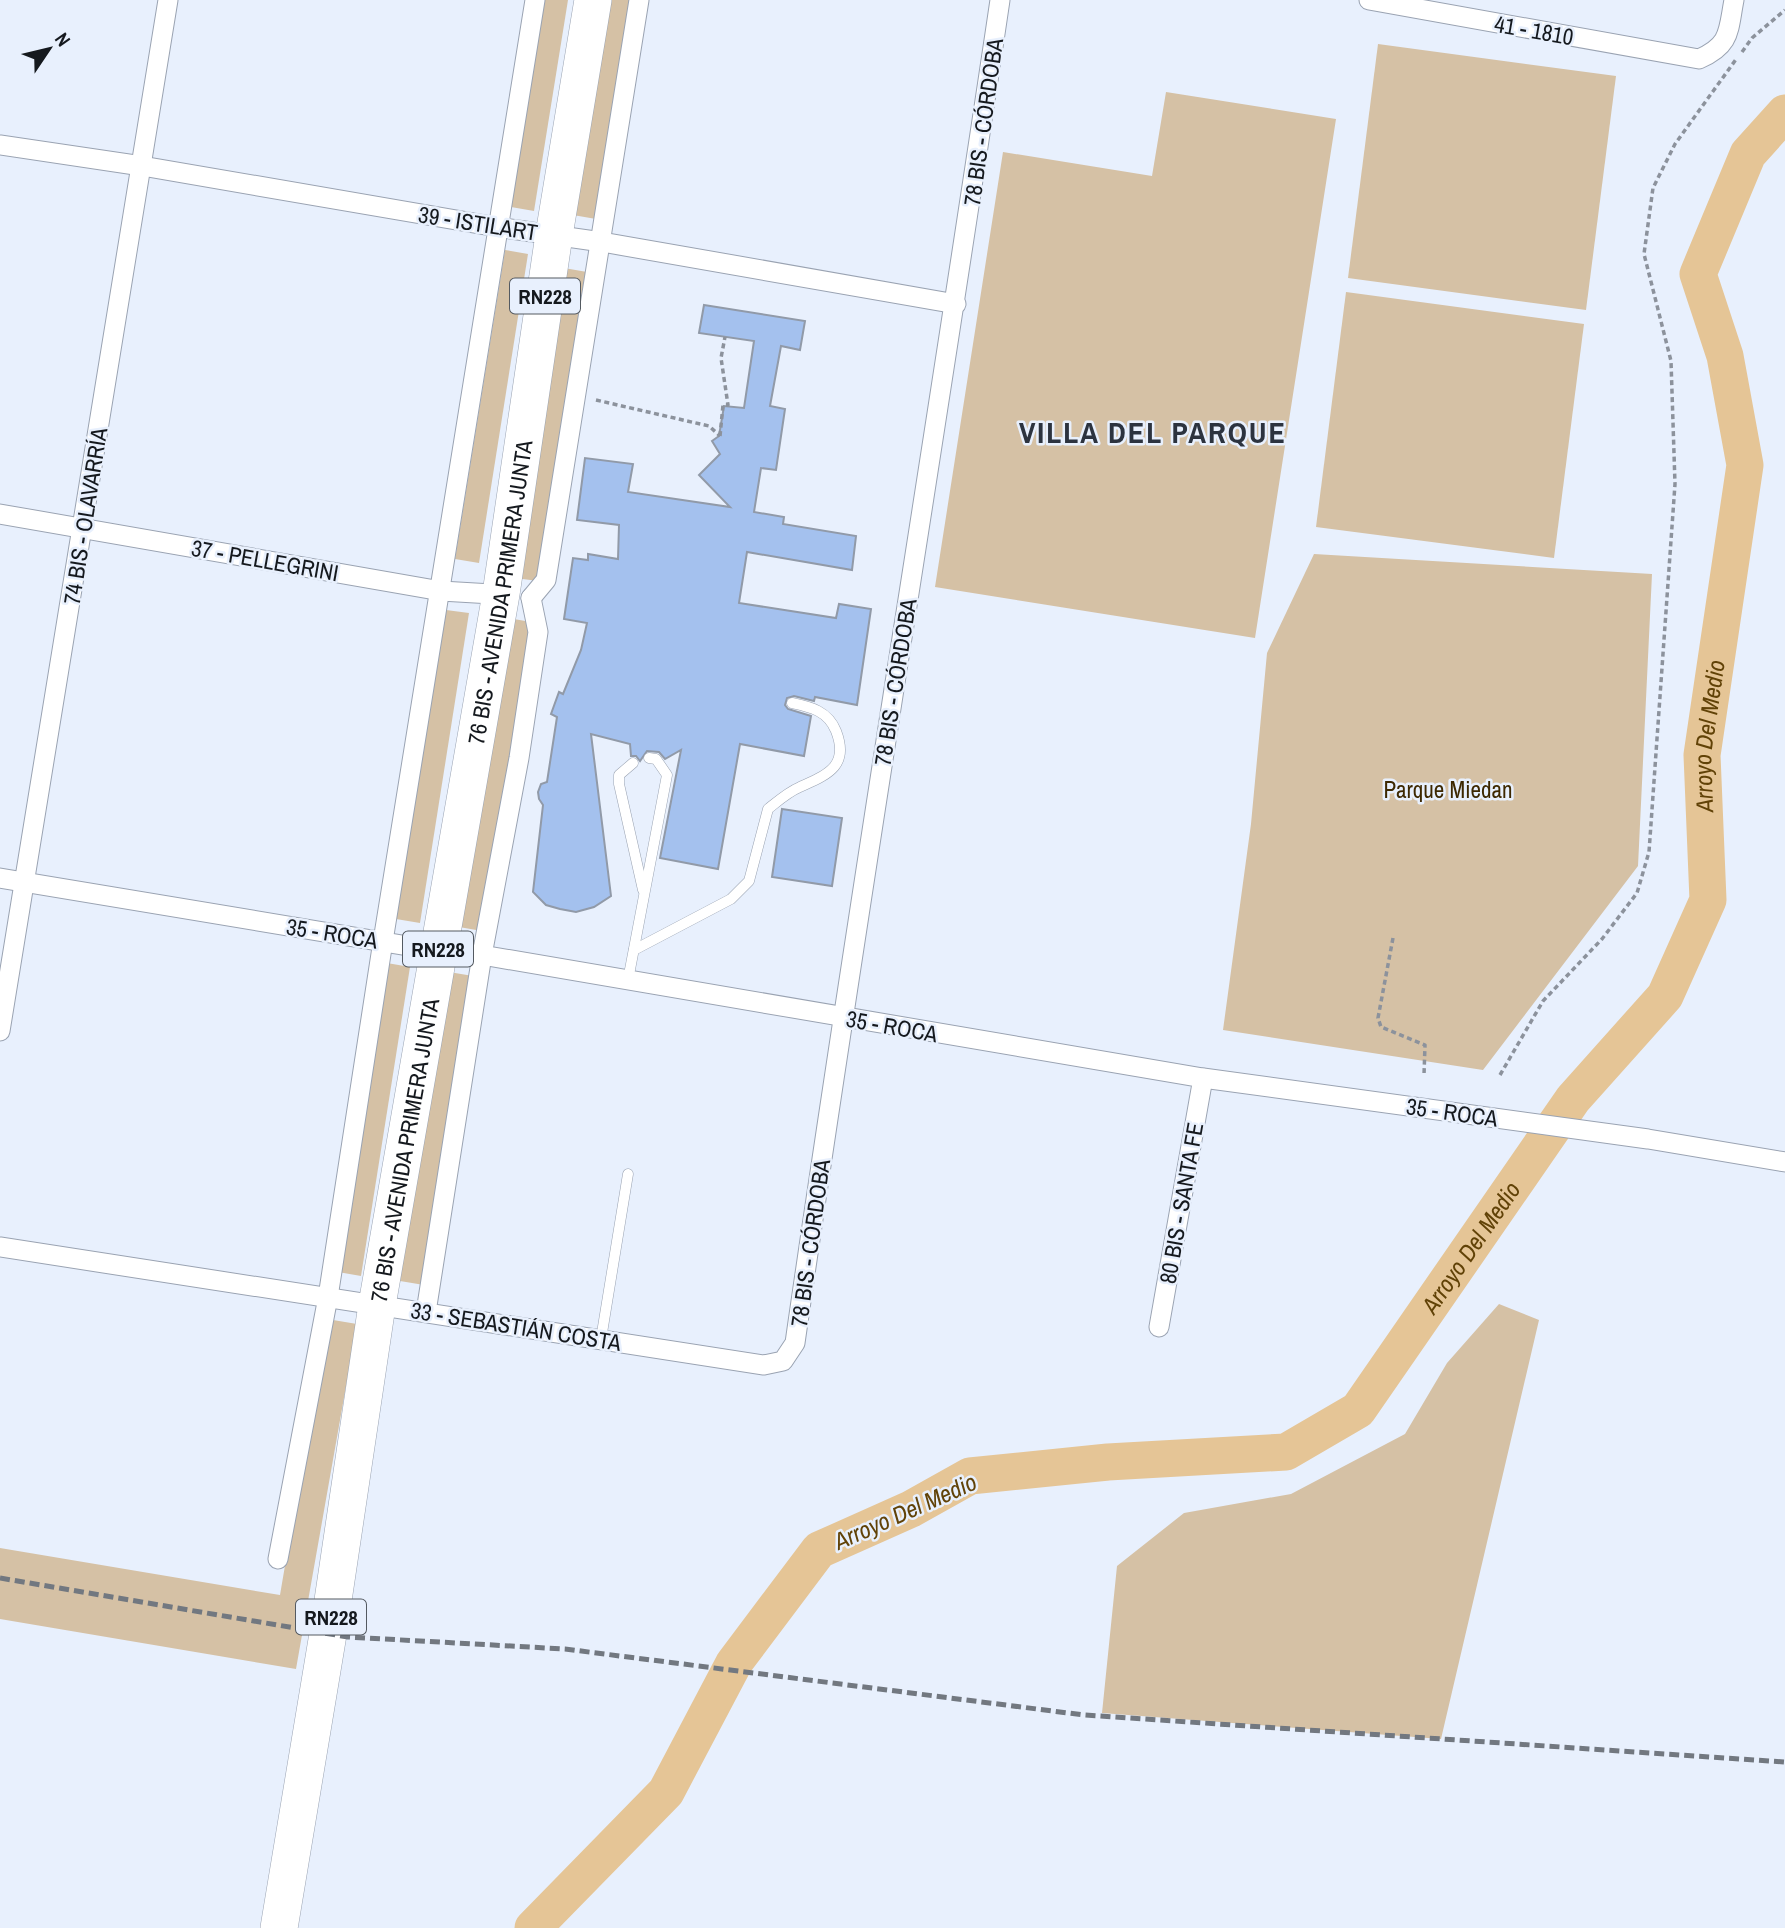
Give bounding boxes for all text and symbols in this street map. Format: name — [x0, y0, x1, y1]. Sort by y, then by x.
street label: 41 - 1810 — [1492, 8, 1576, 52]
north arrow — [14, 14, 84, 84]
text: N — [49, 27, 77, 51]
street label: 78 BIS - CÓRDOBA — [956, 36, 1010, 208]
street label: 39 - ISTILART — [416, 198, 540, 248]
road number: RN228 — [510, 278, 580, 314]
district label: VILLA DEL PARQUE — [1019, 412, 1287, 452]
street label: 74 BIS - OLAVARRÍA — [56, 425, 114, 607]
street label: 76 BIS - AVENIDA PRIMERA JUNTA — [460, 438, 539, 747]
street label: 37 - PELLEGRINI — [189, 532, 341, 588]
street label: 78 BIS - CÓRDOBA — [866, 596, 924, 768]
water label: Arroyo Del Medio — [1686, 658, 1732, 814]
park label: Parque Miedan — [1384, 774, 1512, 805]
street label: 35 - ROCA — [284, 910, 380, 956]
road number: RN228 — [403, 932, 473, 967]
street label: 76 BIS - AVENIDA PRIMERA JUNTA — [362, 995, 446, 1304]
street label: 35 - ROCA — [844, 1003, 941, 1049]
street label: 35 - ROCA — [1404, 1090, 1500, 1134]
street label: 80 BIS - SANTA FE — [1152, 1120, 1210, 1286]
street label: 78 BIS - CÓRDOBA — [783, 1157, 837, 1329]
water label: Arroyo Del Medio — [1413, 1175, 1527, 1320]
street label: 33 - SEBASTIÁN COSTA — [409, 1294, 624, 1358]
water label: Arroyo Del Medio — [828, 1465, 981, 1557]
road number: RN228 — [296, 1600, 366, 1634]

